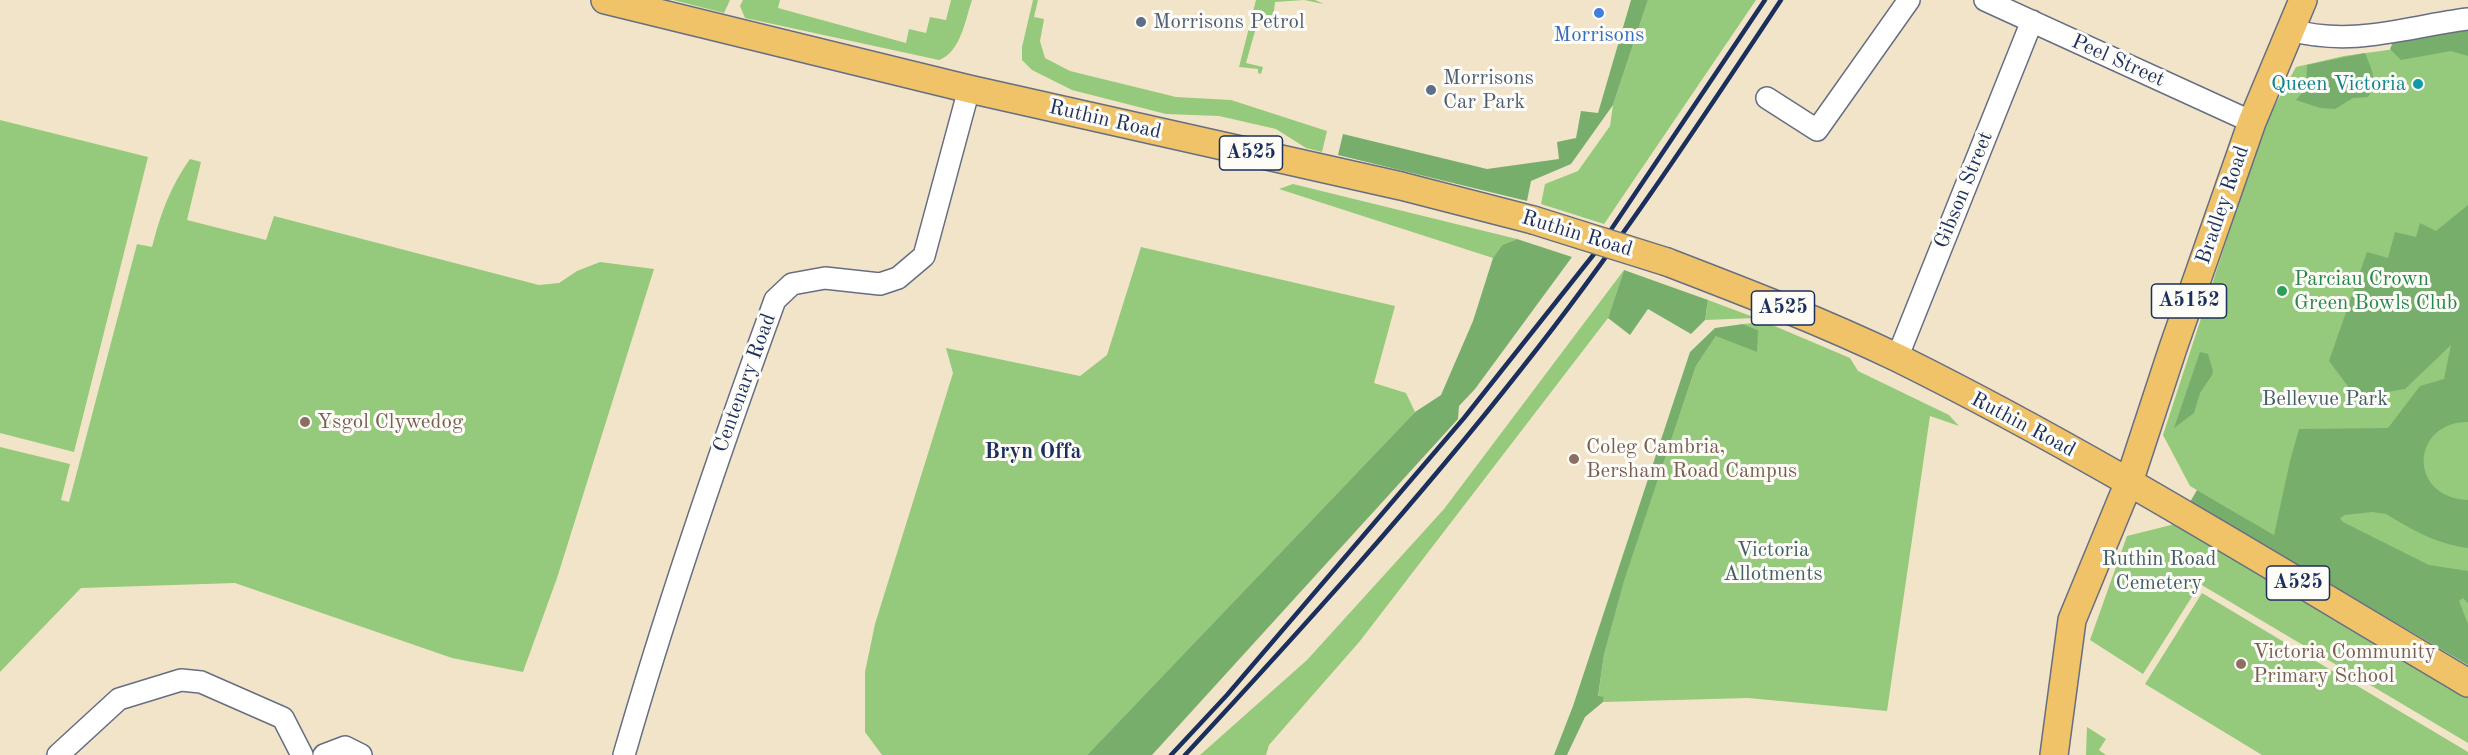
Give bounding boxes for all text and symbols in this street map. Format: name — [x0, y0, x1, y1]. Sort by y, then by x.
marker: Morrisons — [1592, 6, 1606, 20]
place label: Morrisons Petrol — [1153, 9, 1305, 35]
marker: Morrisons Petrol — [1134, 15, 1148, 29]
place label: Morrisons — [1554, 22, 1644, 48]
street label: Peel Street — [2067, 29, 2169, 93]
place label: Morrisons Car Park — [1443, 65, 1534, 115]
place label: Queen Victoria — [2271, 71, 2406, 97]
marker: Queen Victoria — [2411, 77, 2425, 91]
marker: Morrisons Car Park — [1424, 83, 1438, 97]
street label: Ruthin Road — [1046, 95, 1164, 145]
street label: Gibson Street — [1929, 128, 1999, 252]
road number: A525 — [1220, 136, 1282, 170]
street label: Bradley Road — [2191, 142, 2255, 268]
street label: Ruthin Road — [1518, 205, 1636, 263]
place label: Parciau Crown Green Bowls Club — [2294, 266, 2458, 316]
road number: A5152 — [2152, 284, 2226, 318]
marker: Parciau Crown Green Bowls Club — [2275, 284, 2289, 298]
road number: A525 — [1752, 291, 1814, 325]
street label: Centenary Road — [708, 310, 782, 456]
park label: Bellevue Park — [2262, 386, 2388, 412]
street label: Ruthin Road — [1966, 387, 2080, 463]
place label: Ysgol Clywedog — [317, 409, 463, 435]
marker: Ysgol Clywedog — [298, 415, 312, 429]
place label: Coleg Cambria, Bersham Road Campus — [1586, 434, 1797, 484]
district label: Bryn Offa — [984, 439, 1082, 465]
marker: Coleg Cambria, Bersham Road Campus — [1567, 452, 1581, 466]
park label: Victoria Allotments — [1723, 537, 1823, 587]
park label: Ruthin Road Cemetery — [2102, 546, 2216, 596]
road number: A525 — [2266, 566, 2330, 600]
place label: Victoria Community Primary School — [2253, 639, 2436, 689]
marker: Victoria Community Primary School — [2234, 657, 2248, 671]

